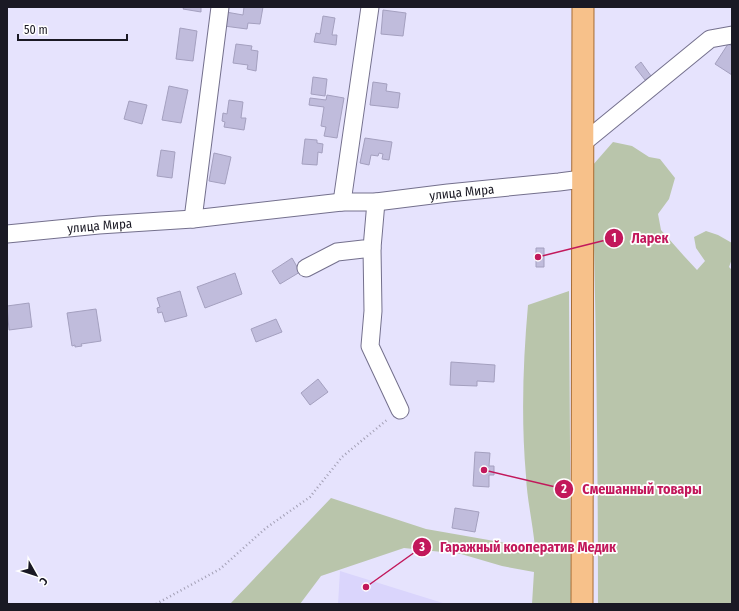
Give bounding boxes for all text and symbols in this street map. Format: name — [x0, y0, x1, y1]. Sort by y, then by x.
scale bar — [18, 16, 127, 42]
text: 50 m — [24, 23, 48, 37]
street label: улица Мира — [429, 181, 495, 203]
street label: улица Мира — [66, 216, 133, 236]
callout: Ларек — [604, 225, 677, 251]
text: Ларек — [632, 230, 669, 247]
text: 1 — [611, 231, 617, 245]
callout: Смешанный товары — [554, 476, 710, 502]
text: Смешанный товары — [582, 481, 702, 498]
text: 2 — [560, 482, 567, 496]
callout: Гаражный кооператив Медик — [412, 534, 624, 560]
text: Гаражный кооператив Медик — [440, 539, 617, 556]
text: 3 — [418, 540, 425, 554]
north arrow — [16, 555, 56, 595]
text: С — [36, 575, 50, 587]

